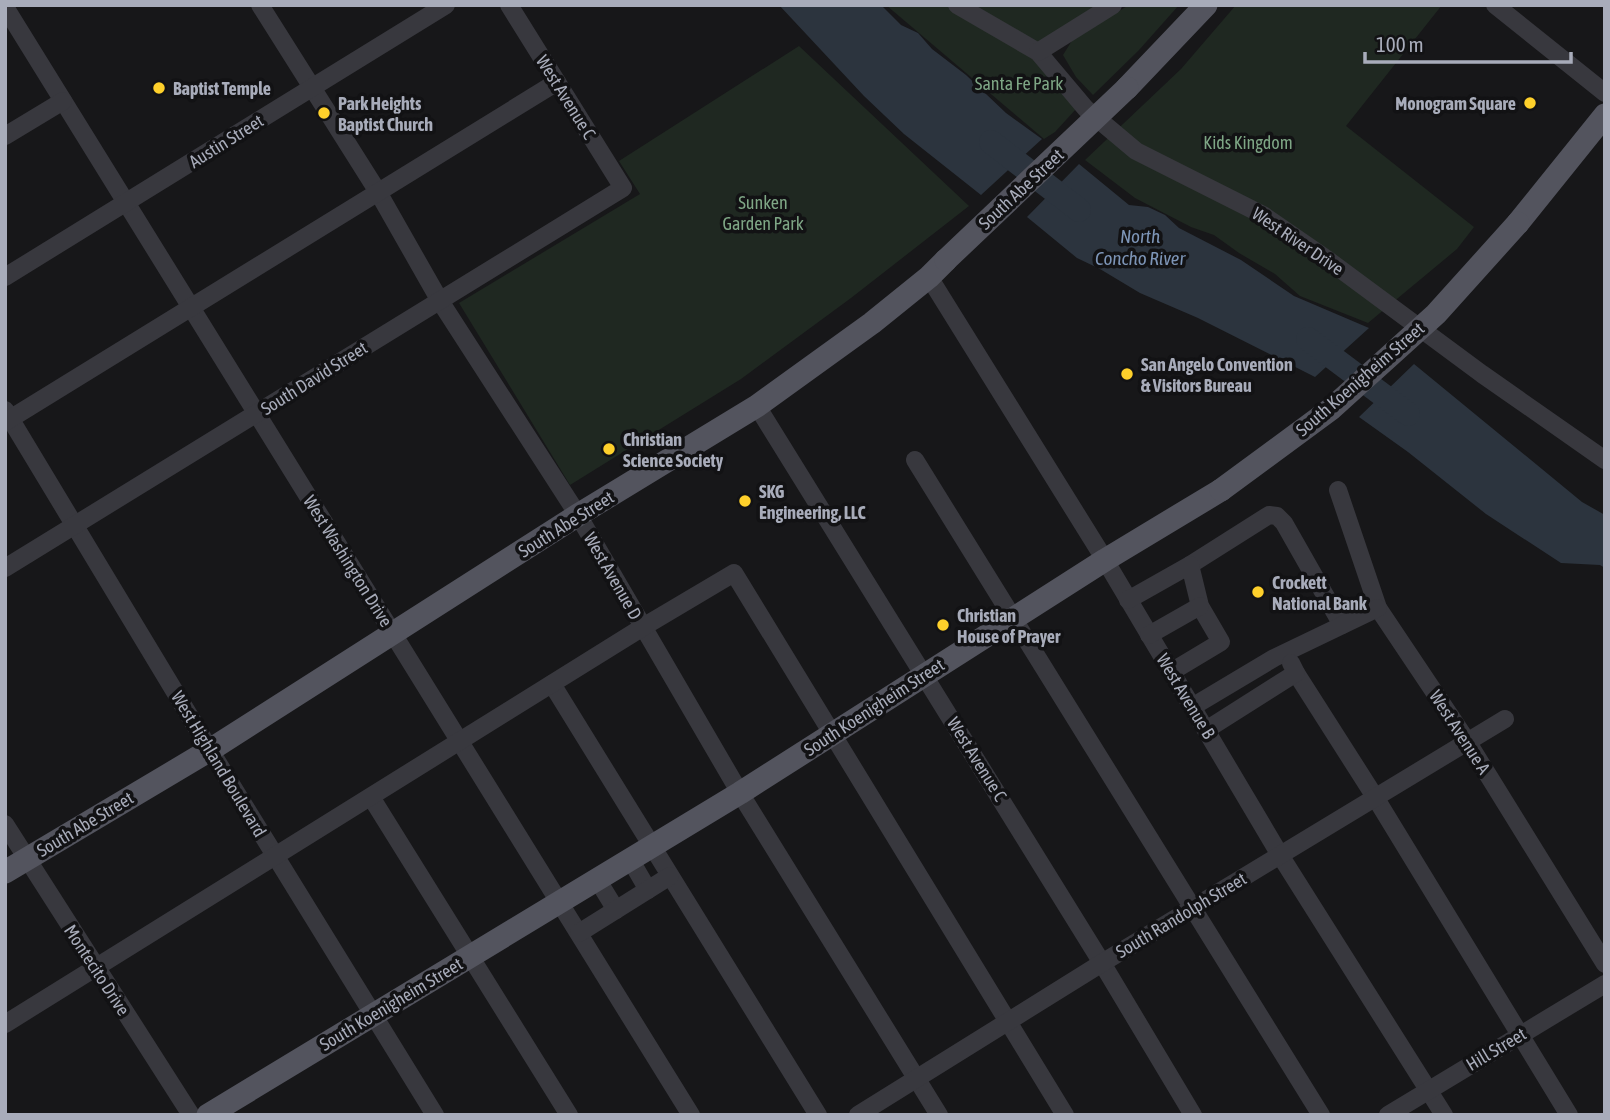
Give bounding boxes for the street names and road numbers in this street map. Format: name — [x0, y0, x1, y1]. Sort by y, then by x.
street label: West Avenue C — [532, 51, 600, 143]
street label: Austin Street — [185, 110, 267, 172]
street label: South Abe Street — [974, 144, 1068, 234]
street label: West River Drive — [1248, 203, 1348, 279]
street label: South Koenigheim Street — [1292, 318, 1428, 440]
street label: South David Street — [257, 337, 371, 419]
street label: South Abe Street — [514, 486, 618, 562]
street label: West Washington Drive — [299, 491, 397, 631]
street label: West Avenue D — [580, 529, 646, 623]
street label: West Avenue B — [1152, 650, 1220, 743]
street label: South Koenigheim Street — [800, 654, 948, 760]
street label: West Avenue A — [1425, 686, 1495, 778]
street label: West Highland Boulevard — [167, 687, 271, 841]
street label: West Avenue C — [943, 713, 1011, 805]
street label: South Abe Street — [33, 787, 137, 861]
street label: South Randolph Street — [1112, 868, 1250, 962]
street label: Montecito Drive — [60, 921, 134, 1019]
street label: South Koenigheim Street — [316, 953, 466, 1055]
street label: Hill Street — [1462, 1023, 1530, 1075]

